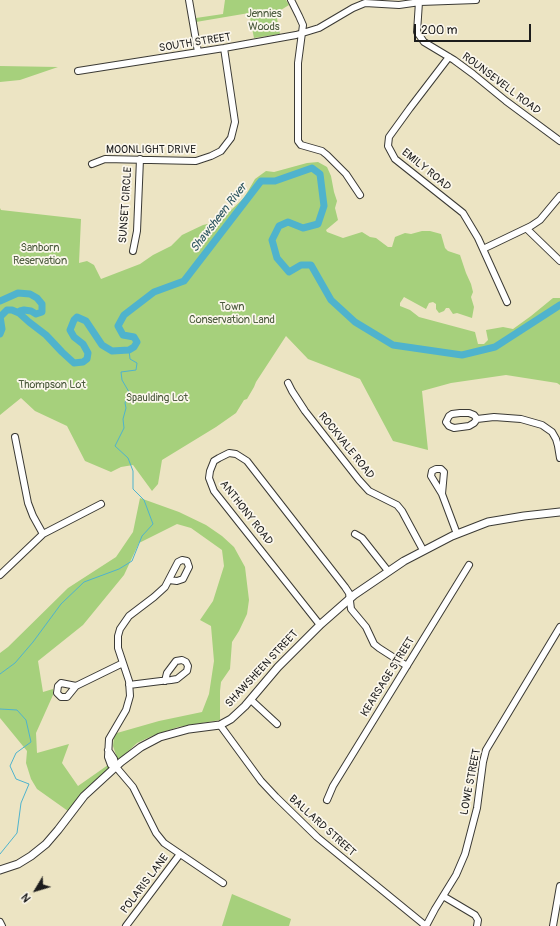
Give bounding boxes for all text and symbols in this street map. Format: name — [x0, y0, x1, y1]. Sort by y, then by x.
park label: Jennies Woods — [246, 7, 282, 33]
scale bar — [416, 16, 533, 42]
text: 200 m — [421, 23, 457, 38]
street label: SOUTH STREET — [158, 31, 232, 55]
street label: ROUNSEVELL ROAD — [459, 50, 543, 118]
street label: MOONLIGHT DRIVE — [106, 143, 196, 157]
street label: EMILY ROAD — [399, 146, 453, 194]
street label: SUNSET CIRCLE — [117, 166, 135, 244]
water label: Shawsheen River — [188, 181, 250, 255]
park label: Sanborn Reservation — [13, 241, 67, 267]
park label: Town Conservation Land — [189, 300, 275, 326]
park label: Thompson Lot — [18, 378, 86, 392]
park label: Spaulding Lot — [126, 391, 188, 405]
street label: ROCKVALE ROAD — [315, 410, 377, 482]
street label: ANTHONY ROAD — [217, 478, 275, 548]
street label: SHAWSHEEN STREET — [223, 628, 301, 710]
street label: KEARSAGE STREET — [358, 635, 418, 719]
street label: LOWE STREET — [458, 748, 484, 816]
street label: BALLARD STREET — [286, 793, 358, 859]
street label: POLARIS LANE — [118, 852, 172, 916]
north arrow — [16, 870, 56, 910]
text: N — [19, 891, 34, 905]

